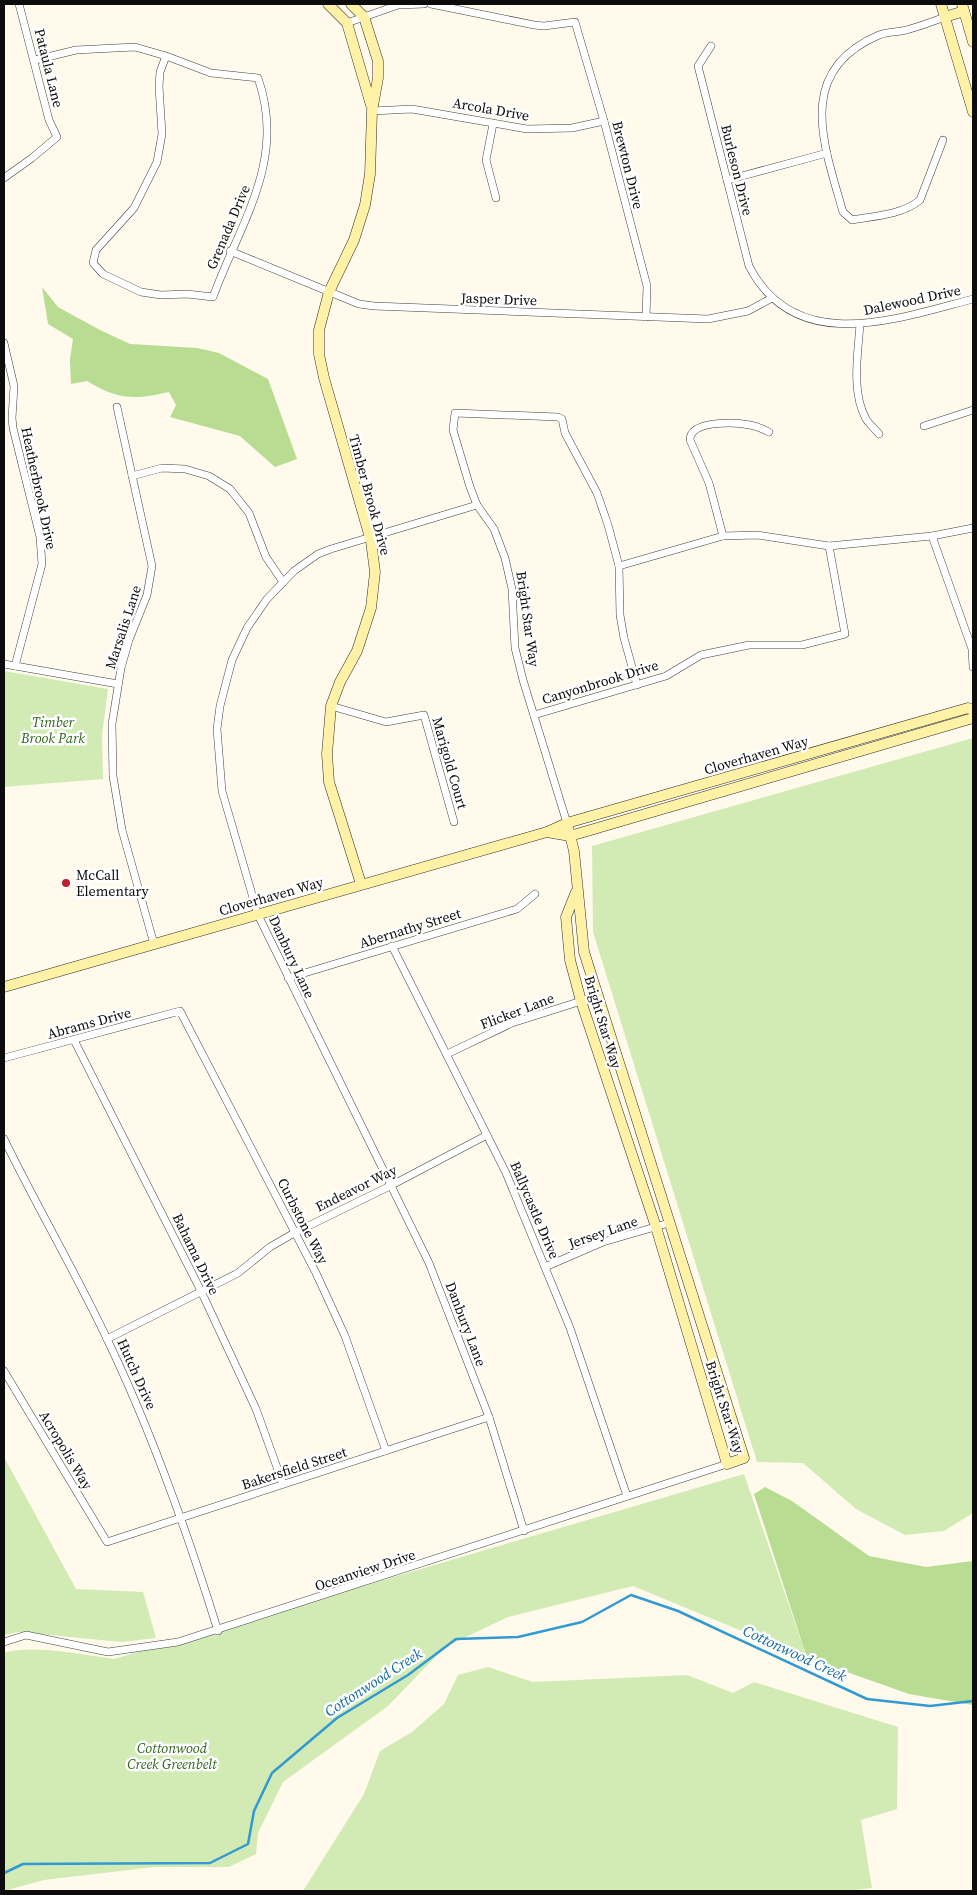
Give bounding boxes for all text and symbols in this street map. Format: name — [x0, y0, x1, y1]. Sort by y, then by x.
street label: Pataula Lane — [30, 26, 68, 110]
street label: Arcola Drive — [451, 92, 531, 126]
street label: Brewton Drive — [607, 119, 649, 211]
street label: Burleson Drive — [716, 122, 758, 218]
street label: Grenada Drive — [201, 182, 255, 272]
street label: Dalewood Drive — [862, 280, 962, 320]
street label: Jasper Drive — [460, 288, 537, 310]
street label: Heatherbrook Drive — [16, 425, 62, 551]
street label: Timber Brook Drive — [344, 432, 396, 558]
street label: Bright Star Way — [511, 570, 545, 669]
street label: Marsalis Lane — [100, 582, 146, 672]
street label: Canyonbrook Drive — [539, 655, 661, 709]
park label: Timber Brook Park — [20, 712, 85, 748]
street label: Marigold Court — [427, 715, 473, 812]
street label: Cloverhaven Way — [702, 730, 811, 779]
place label: McCall Elementary — [76, 865, 150, 901]
street label: Cloverhaven Way — [217, 871, 326, 920]
marker: McCall Elementary — [60, 877, 72, 889]
street label: Abernathy Street — [357, 903, 464, 953]
street label: Danbury Lane — [264, 912, 320, 1002]
street label: Bright Star Way — [579, 973, 627, 1072]
street label: Flicker Lane — [477, 988, 557, 1034]
street label: Abrams Drive — [45, 1002, 133, 1044]
street label: Ballycastle Drive — [505, 1158, 565, 1262]
street label: Endeavor Way — [312, 1159, 401, 1216]
street label: Curbstone Way — [273, 1175, 334, 1268]
street label: Bahama Drive — [168, 1210, 224, 1298]
street label: Jersey Lane — [565, 1211, 640, 1254]
street label: Danbury Lane — [441, 1279, 491, 1369]
street label: Hutch Drive — [112, 1335, 162, 1413]
street label: Bright Star Way — [701, 1358, 750, 1457]
street label: Acropolis Way — [35, 1407, 98, 1494]
street label: Bakersfield Street — [239, 1441, 349, 1494]
street label: Oceanview Drive — [312, 1544, 418, 1596]
water label: Cottonwood Creek — [740, 1620, 851, 1687]
water label: Cottonwood Creek — [320, 1642, 427, 1721]
park label: Cottonwood Creek Greenbelt — [127, 1738, 218, 1774]

